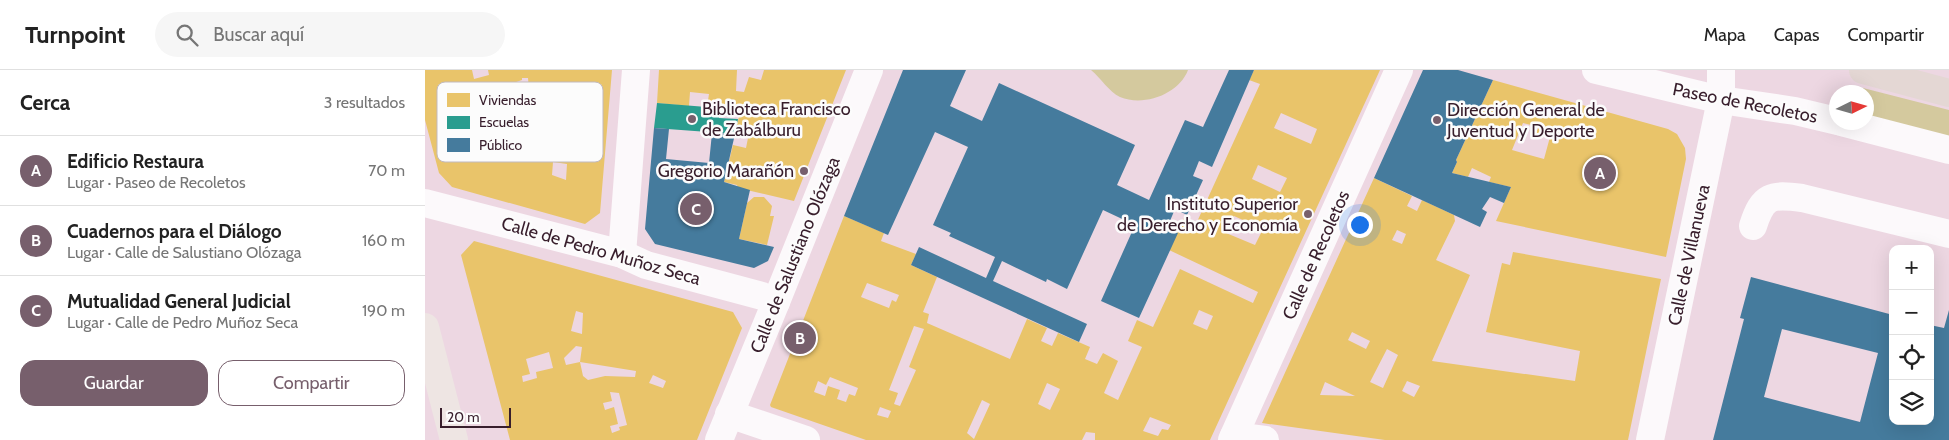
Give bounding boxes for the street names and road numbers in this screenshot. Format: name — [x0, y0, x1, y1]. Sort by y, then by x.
street label: Paseo de Recoletos — [1671, 78, 1819, 128]
street label: Calle de Salustiano Olózaga — [745, 153, 845, 356]
street label: Calle de Villanueva — [1663, 182, 1715, 327]
street label: Calle de Recoletos — [1278, 187, 1354, 323]
street label: Calle de Pedro Muñoz Seca — [499, 212, 703, 290]

